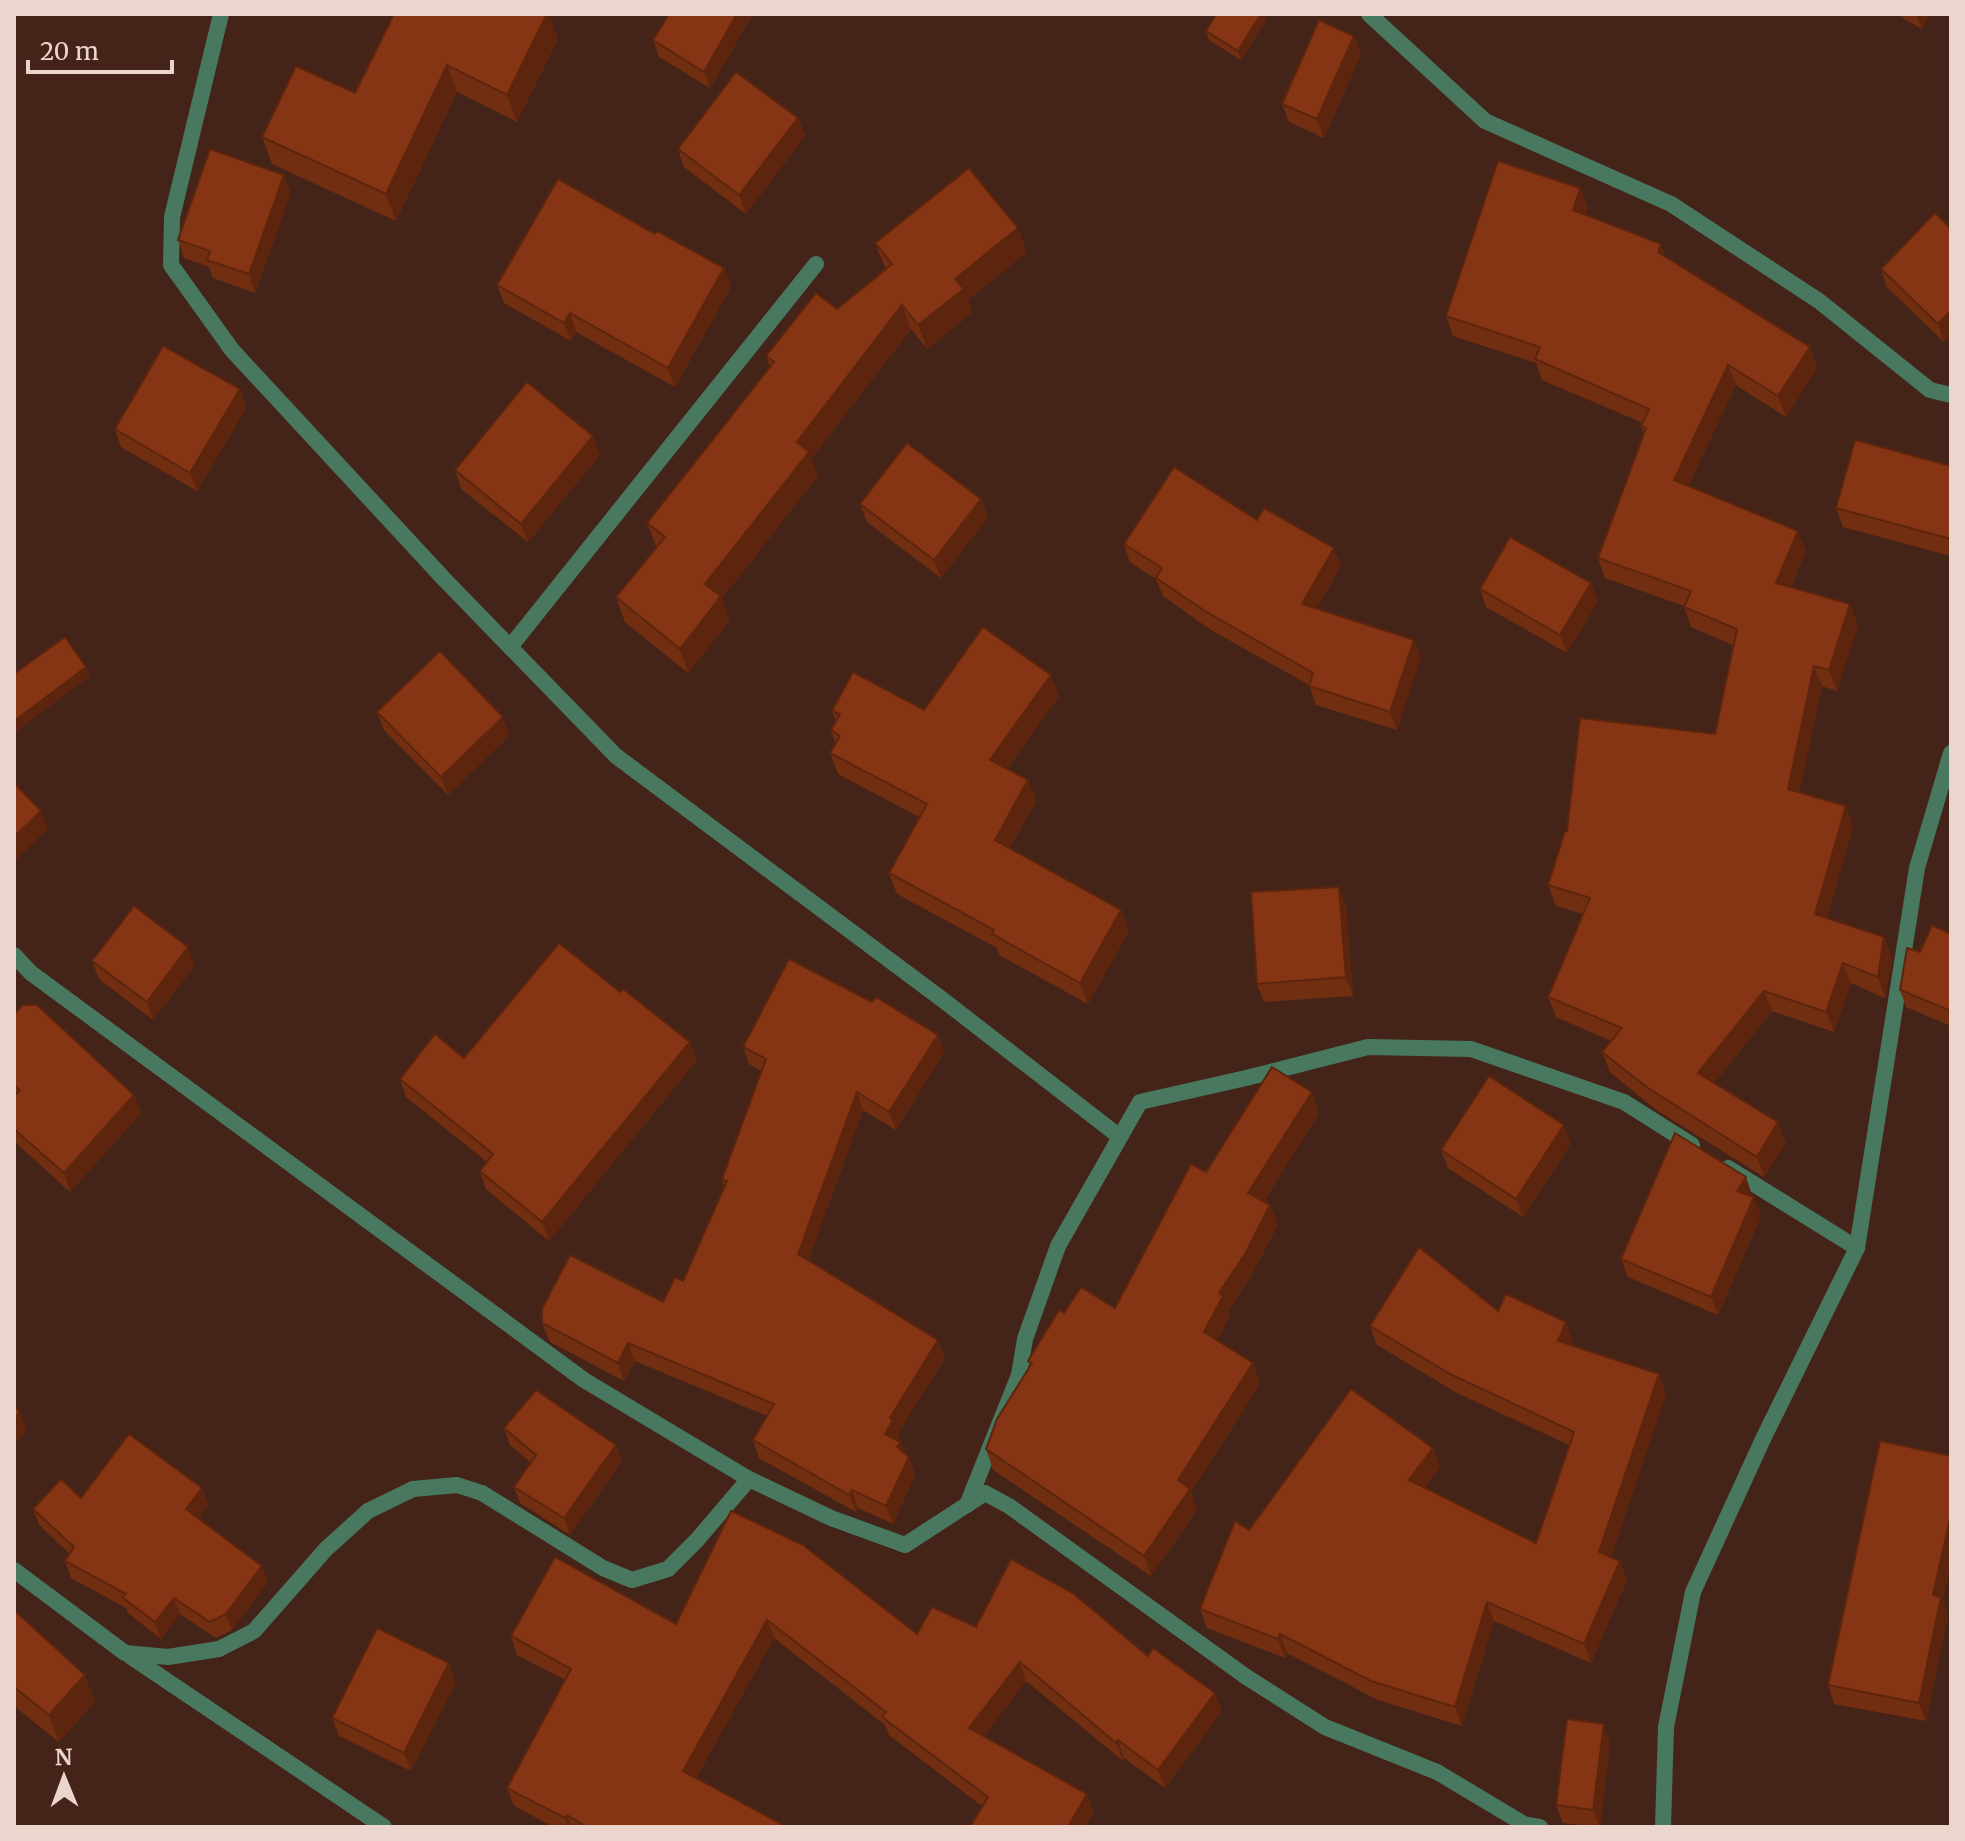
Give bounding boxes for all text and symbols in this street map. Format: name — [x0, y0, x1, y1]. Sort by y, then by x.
scale bar — [28, 24, 172, 74]
text: 20 m — [40, 36, 99, 67]
north arrow — [24, 1737, 104, 1817]
text: N — [55, 1743, 73, 1771]

